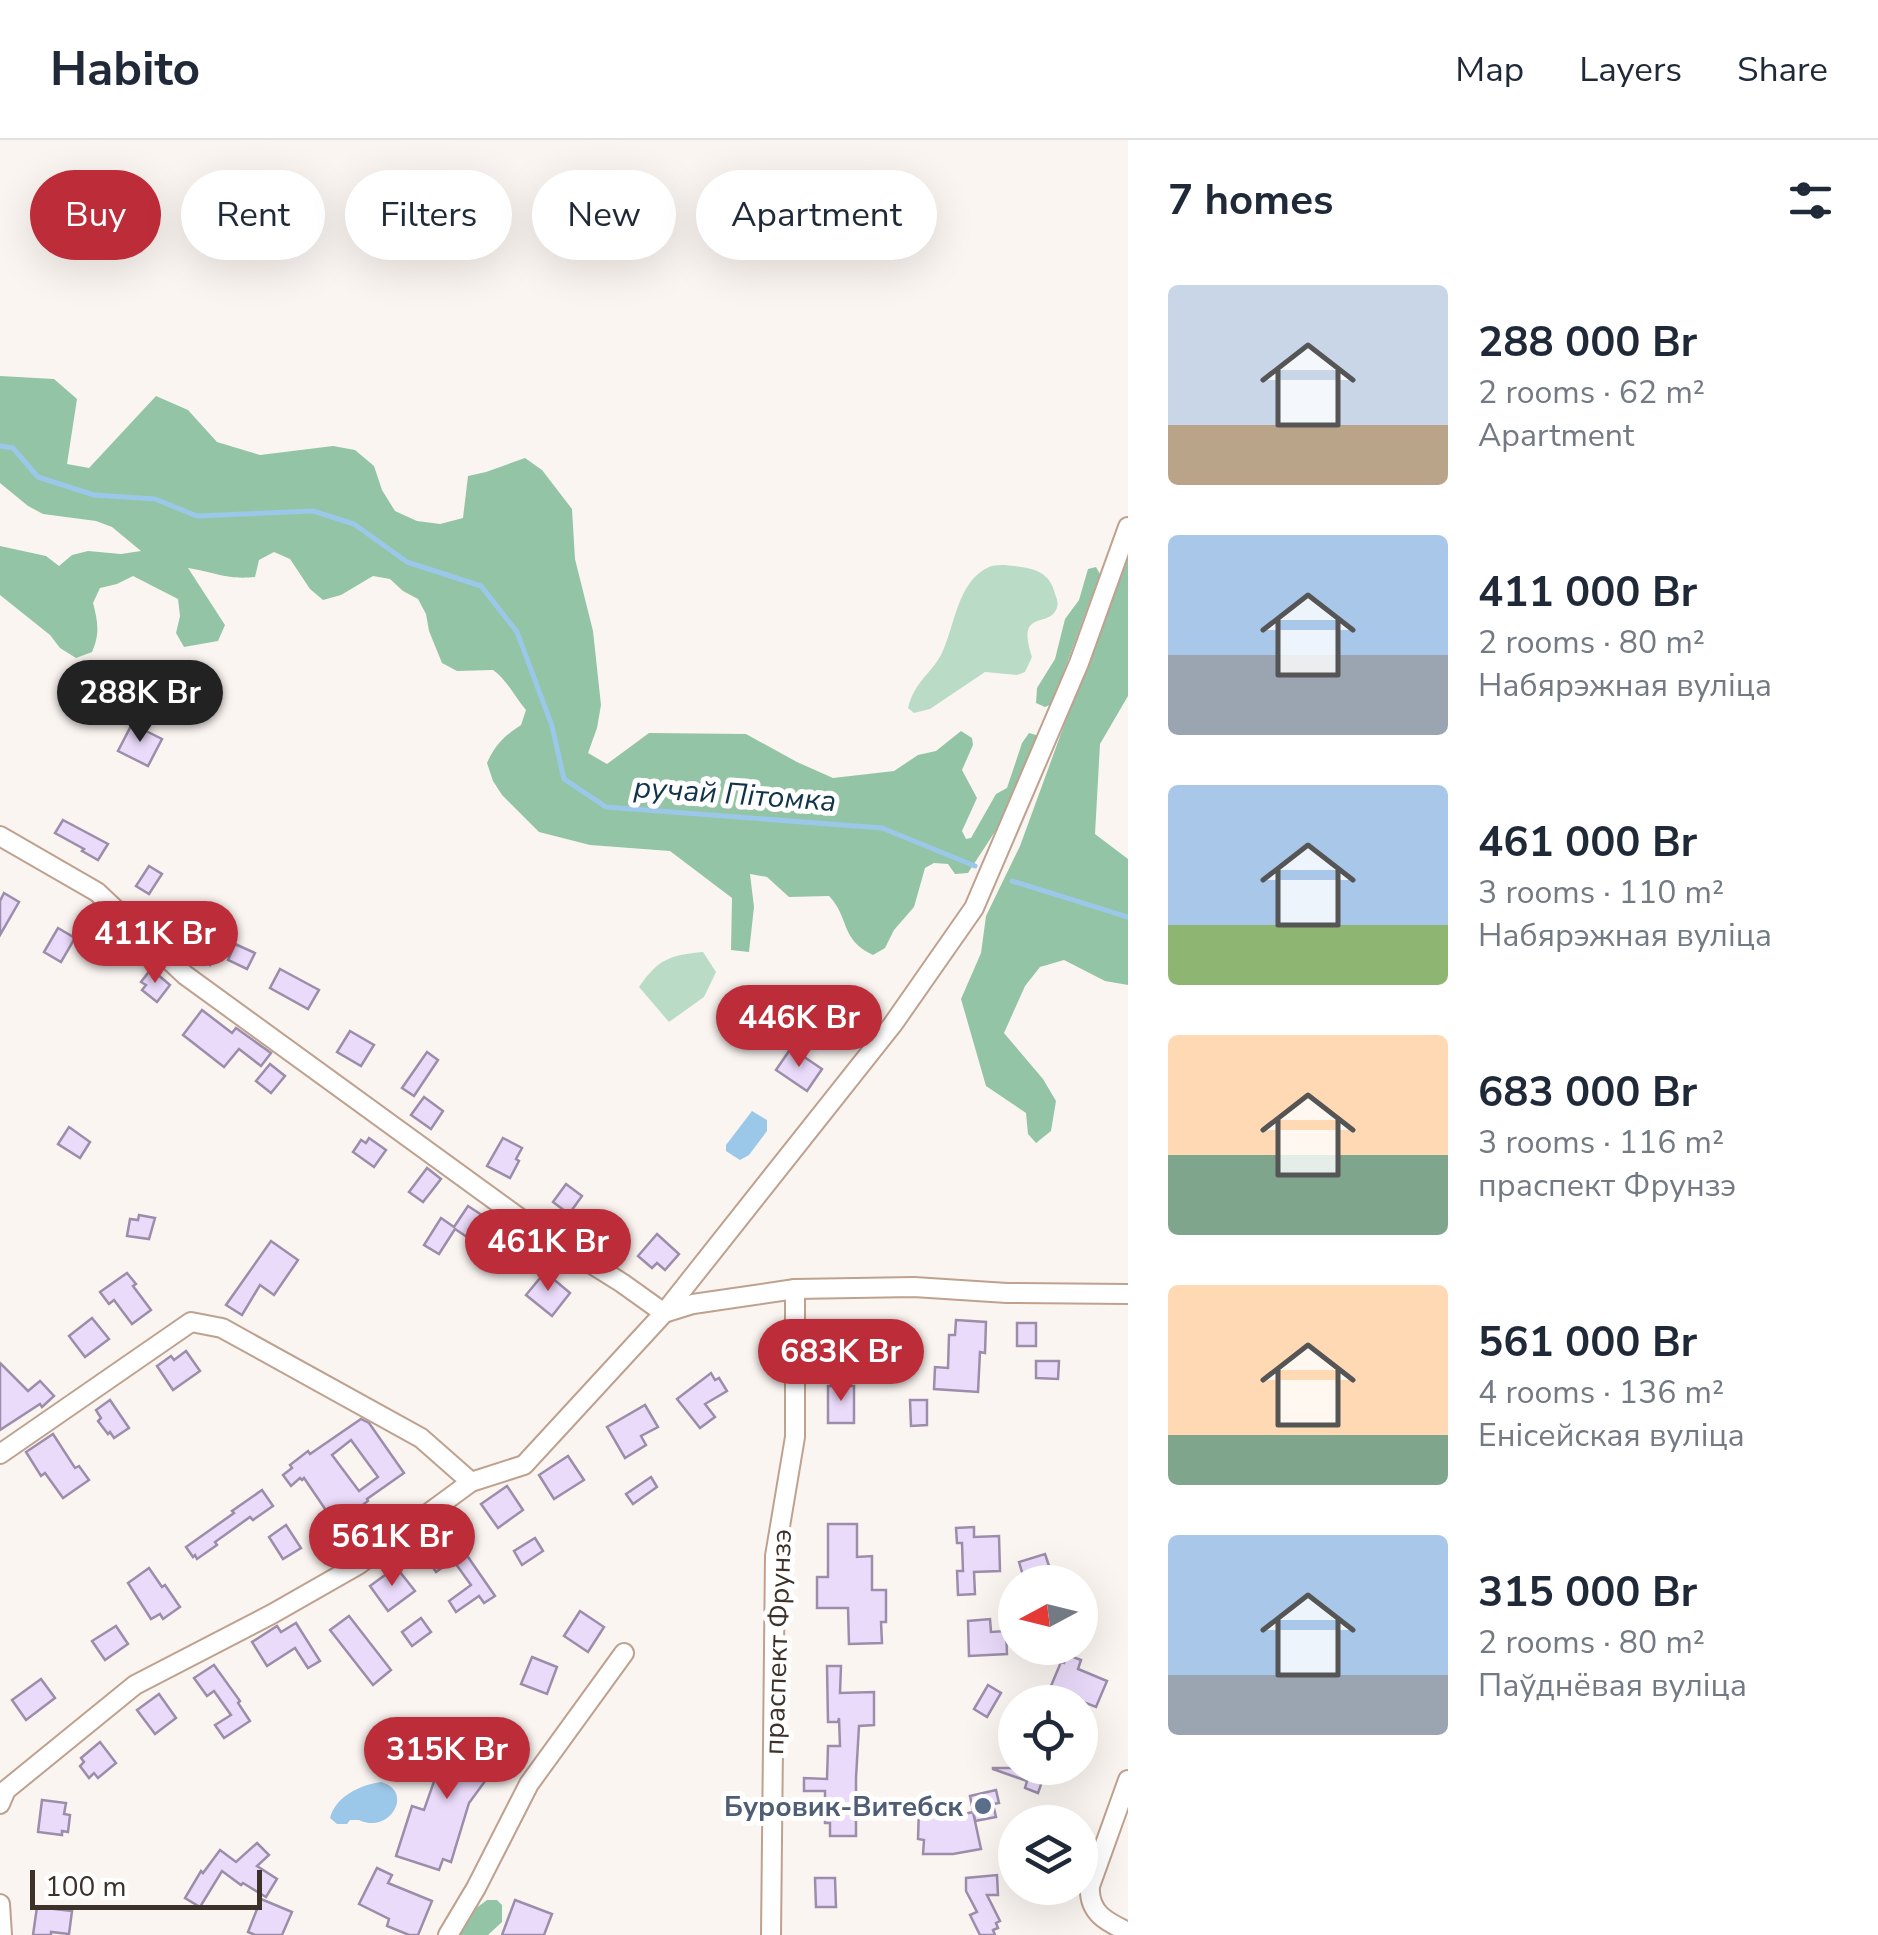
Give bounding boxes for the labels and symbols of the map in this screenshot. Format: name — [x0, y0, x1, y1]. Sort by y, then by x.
pin: 288K Br — [48, 660, 232, 745]
water label: ручай Пітомка — [632, 767, 838, 822]
pin: 411K Br — [63, 901, 247, 986]
pin: 446K Br — [707, 985, 891, 1070]
pin: 461K Br — [456, 1209, 640, 1294]
pin: 683K Br — [749, 1319, 933, 1404]
pin: 561K Br — [300, 1504, 484, 1589]
street label: праспект Фрунзэ — [755, 1528, 801, 1756]
north arrow — [998, 1565, 1098, 1665]
pin: 315K Br — [355, 1717, 539, 1802]
place label: Буровик-Витебск — [724, 1788, 963, 1826]
marker: Буровик-Витебск — [972, 1795, 994, 1817]
scale bar — [30, 1865, 262, 1910]

